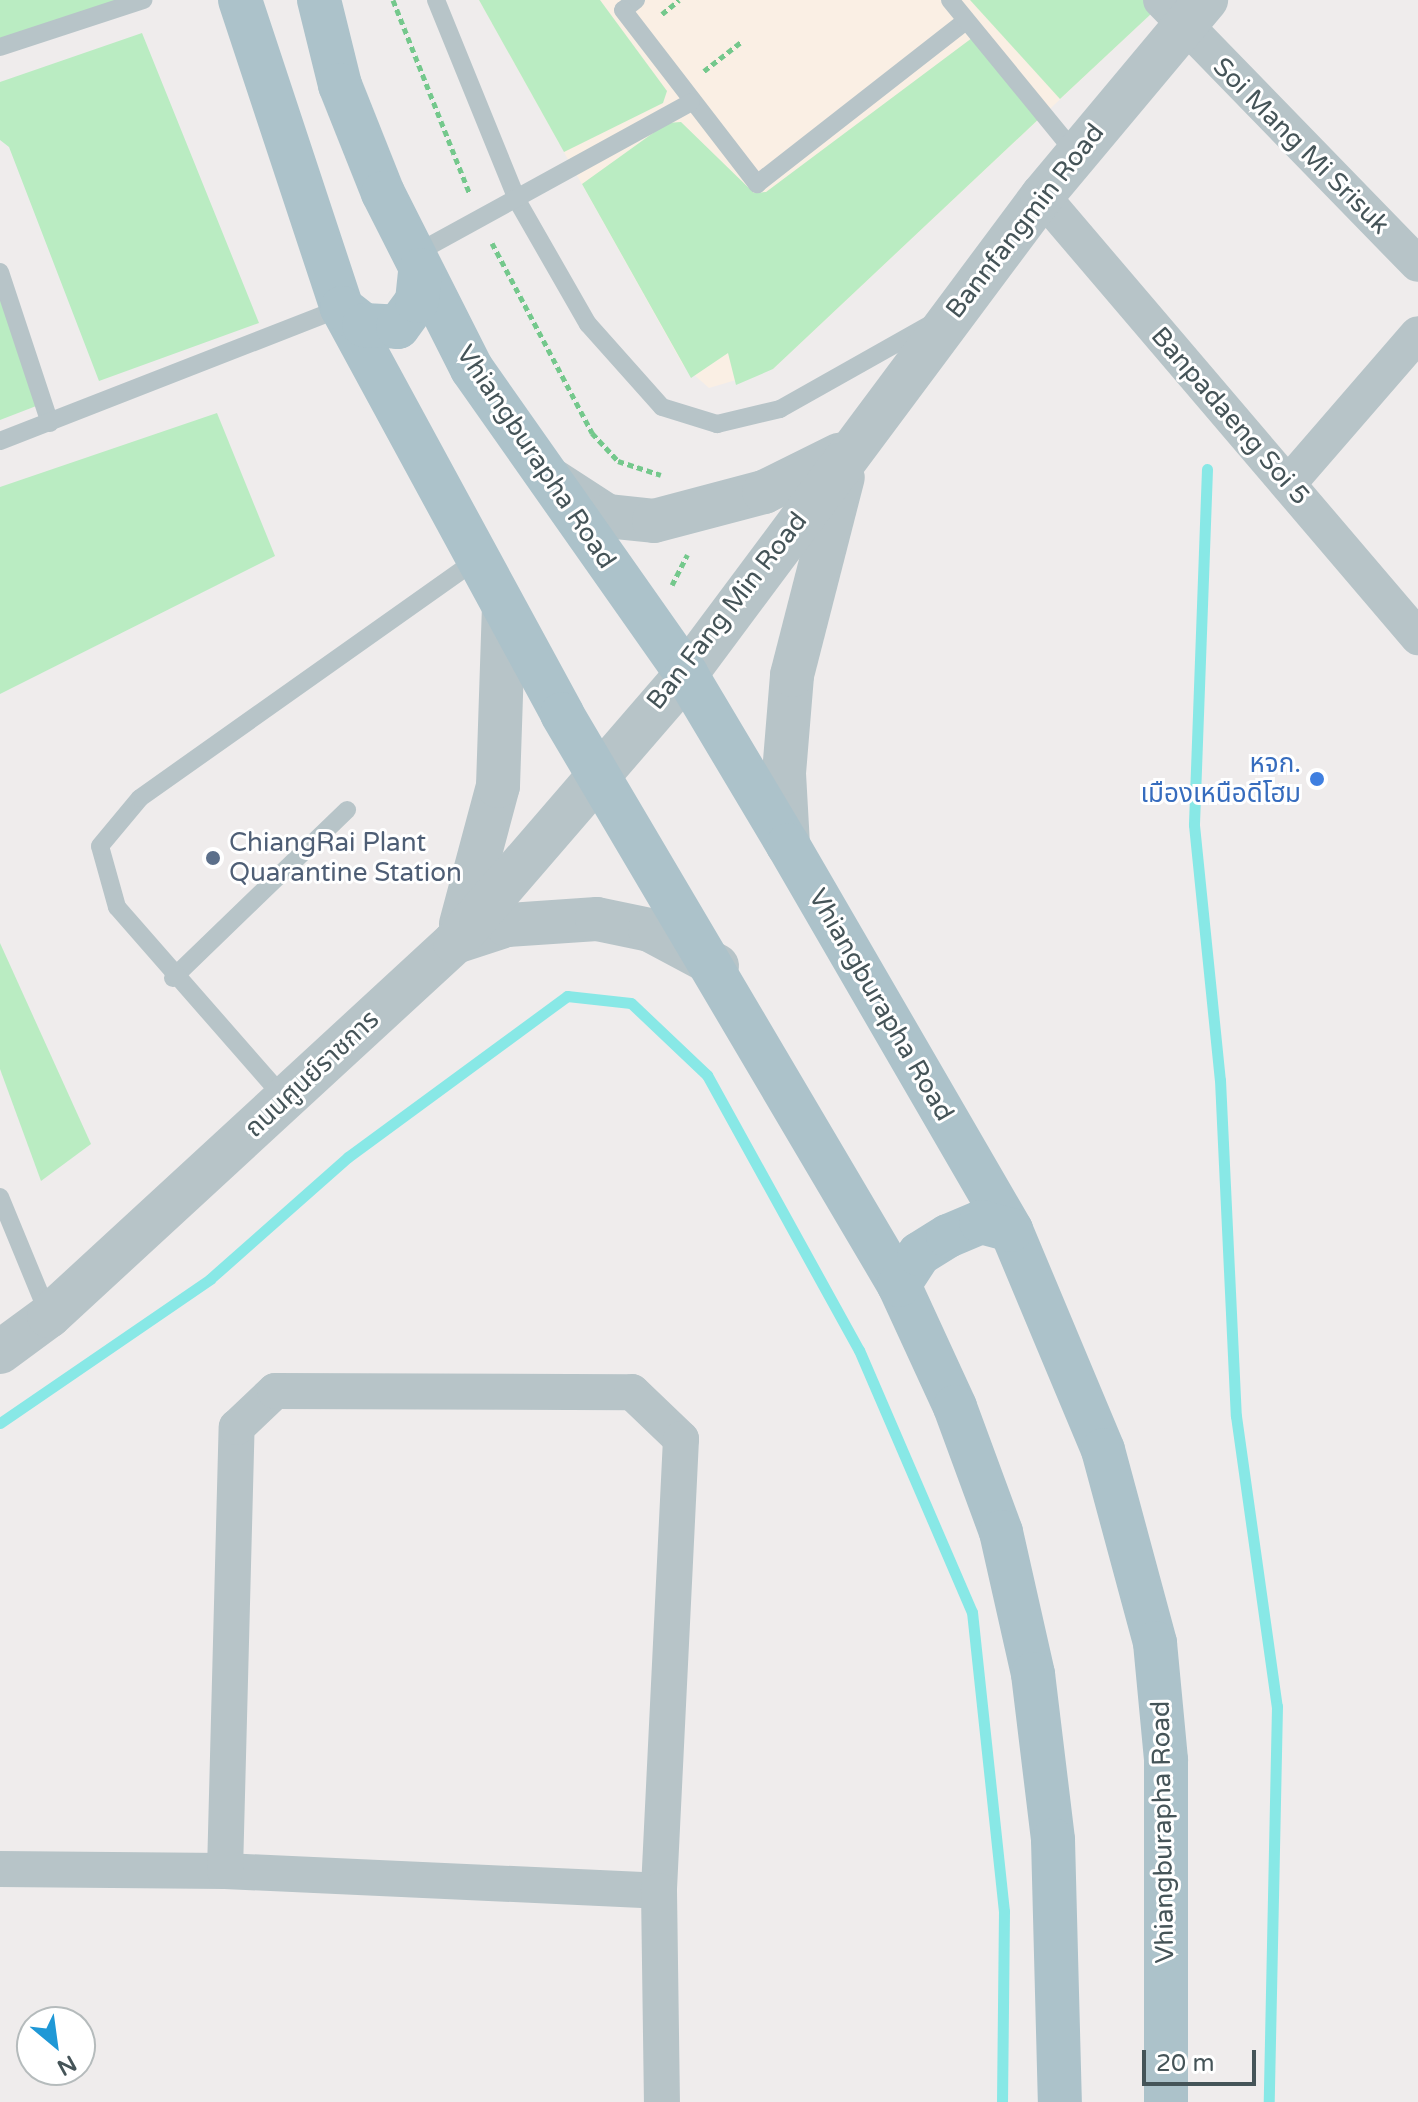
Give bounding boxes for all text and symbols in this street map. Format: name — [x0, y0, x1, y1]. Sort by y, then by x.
street label: Soi Mang Mi Srisuk — [1206, 51, 1396, 241]
street label: Bannfangmin Road — [939, 117, 1111, 325]
street label: Banpadaeng Soi 5 — [1144, 321, 1316, 511]
street label: Vhiangburapha Road — [450, 339, 622, 575]
street label: Ban Fang Min Road — [640, 506, 814, 716]
place label: หจก. เมืองเหนือดีโฮม — [1140, 748, 1301, 810]
marker: หจก. เมืองเหนือดีโฮม — [1308, 770, 1326, 788]
place label: ChiangRai Plant Quarantine Station — [229, 827, 462, 888]
marker: ChiangRai Plant Quarantine Station — [204, 849, 222, 867]
street label: Vhiangburapha Road — [802, 883, 960, 1127]
street label: ถนนศูนย์ราชการ — [239, 1004, 385, 1144]
street label: Vhiangburapha Road — [1145, 1700, 1181, 1964]
north arrow — [16, 2006, 96, 2086]
scale bar — [1146, 2034, 1260, 2084]
text: 20 m — [1156, 2049, 1214, 2078]
text: N — [53, 2050, 81, 2081]

